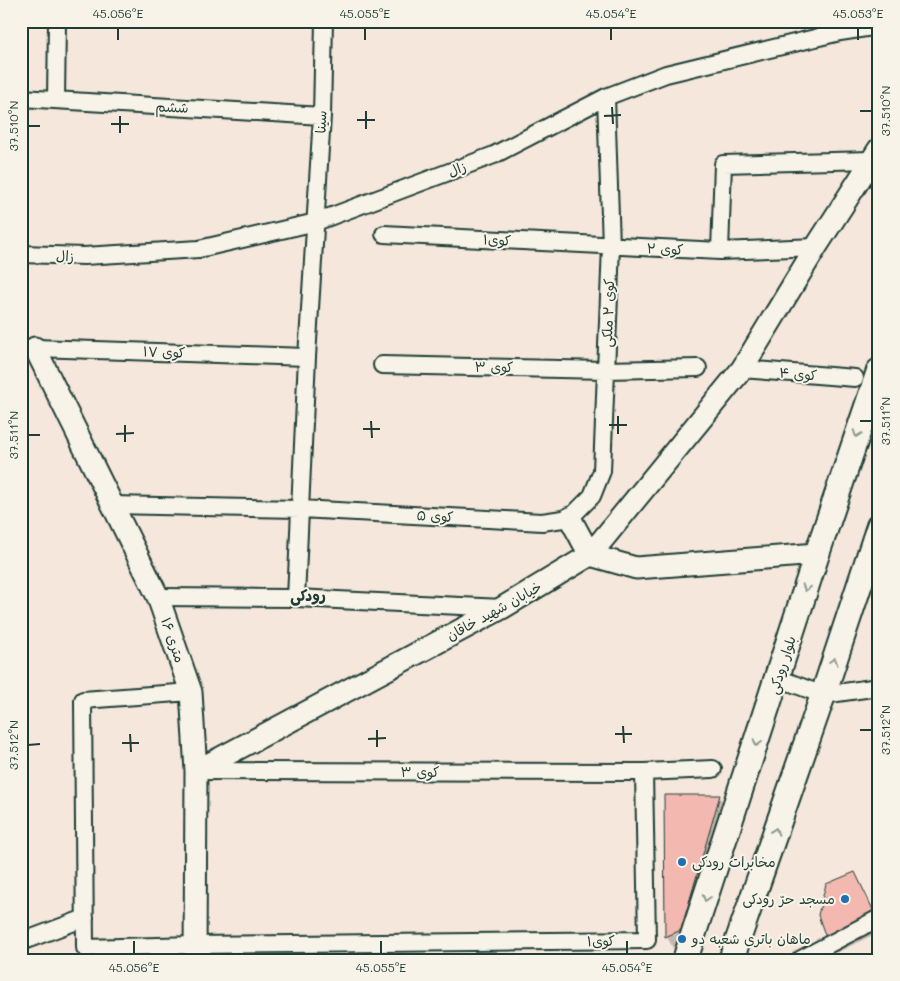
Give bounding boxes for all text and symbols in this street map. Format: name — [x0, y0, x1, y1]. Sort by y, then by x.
text: 45.056°E — [93, 5, 143, 21]
text: 45.055°E — [340, 5, 390, 21]
text: 45.054°E — [586, 5, 636, 21]
text: 45.053°E — [833, 5, 883, 21]
text: 37.510°N — [877, 86, 893, 136]
street label: ششم — [155, 96, 189, 119]
text: 37.510°N — [5, 101, 21, 151]
street label: سینا — [310, 110, 331, 134]
street label: زال — [445, 156, 469, 181]
street label: کوی۱ — [483, 229, 512, 250]
street label: کوی ۲ — [646, 238, 684, 259]
street label: زال — [56, 246, 74, 265]
street label: کوی ۲ ملکی — [597, 278, 618, 348]
street label: کوی ۱۷ — [142, 341, 186, 362]
street label: کوی ۳ — [474, 357, 514, 376]
street label: کوی ۴ — [778, 362, 818, 385]
text: 37.511°N — [877, 397, 893, 445]
text: 37.511°N — [5, 411, 21, 459]
one-way arrow — [853, 429, 863, 438]
street label: کوی ۵ — [416, 505, 454, 526]
street label: خیابان شهید خاقان — [443, 577, 545, 645]
one-way arrow — [802, 584, 812, 592]
district label: رودکی — [290, 585, 326, 606]
street label: ۱۶ متری — [157, 615, 190, 665]
street label: بلوار رودکی — [763, 633, 800, 696]
one-way arrow — [828, 657, 838, 666]
text: 37.512°N — [877, 705, 893, 755]
text: 37.512°N — [5, 720, 21, 770]
one-way arrow — [752, 738, 762, 747]
street label: کوی ۳ — [401, 762, 439, 781]
one-way arrow — [769, 827, 779, 836]
place label: مخابرات رودکی — [692, 852, 776, 871]
marker: مخابرات رودکی — [676, 856, 688, 868]
place label: مسجد حرّ رودکی — [742, 889, 835, 908]
one-way arrow — [702, 893, 712, 901]
marker: مسجد حرّ رودکی — [839, 893, 851, 905]
place label: ماهان باتری شعبه دو — [691, 929, 811, 948]
street label: کوی۱ — [587, 931, 615, 950]
marker: ماهان باتری شعبه دو — [676, 933, 688, 945]
text: 45.056°E — [109, 959, 159, 975]
text: 45.055°E — [356, 959, 406, 975]
text: 45.054°E — [602, 959, 652, 975]

